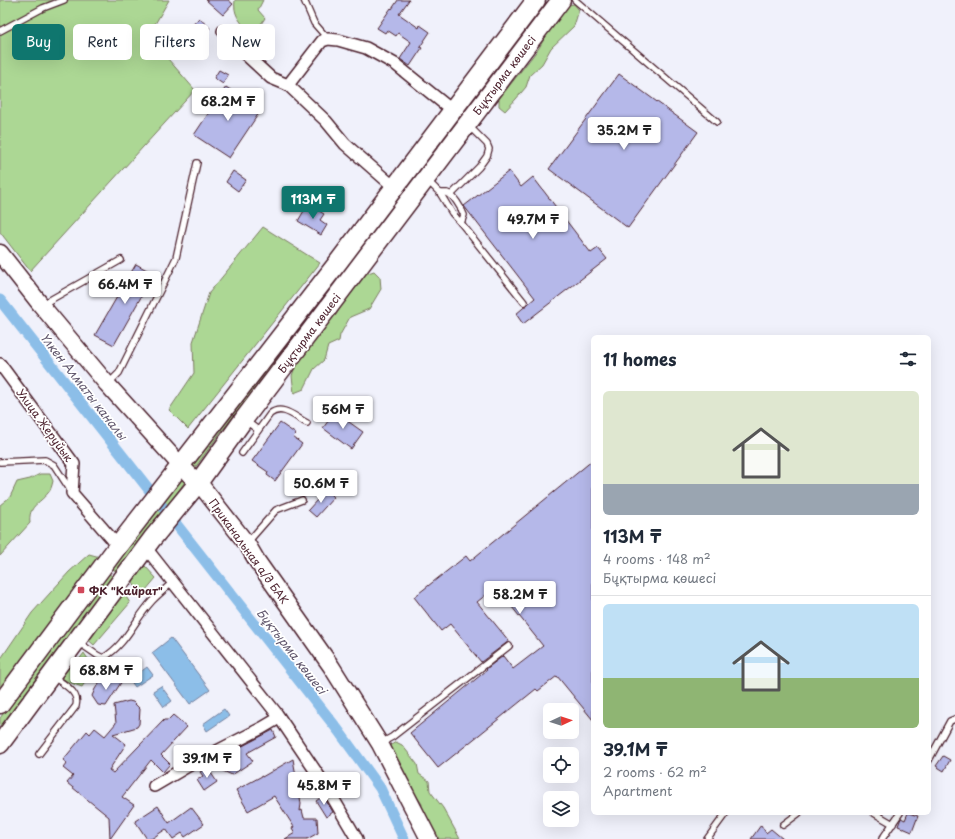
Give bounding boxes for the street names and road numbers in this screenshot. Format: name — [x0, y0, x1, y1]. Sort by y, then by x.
street label: Бұқтырма көшесі — [468, 32, 540, 118]
street label: Бұқтырма көшесі — [273, 290, 345, 376]
street label: Улица Жеруйык — [13, 385, 78, 466]
street label: Приканальная а/д БАК — [205, 495, 293, 607]

